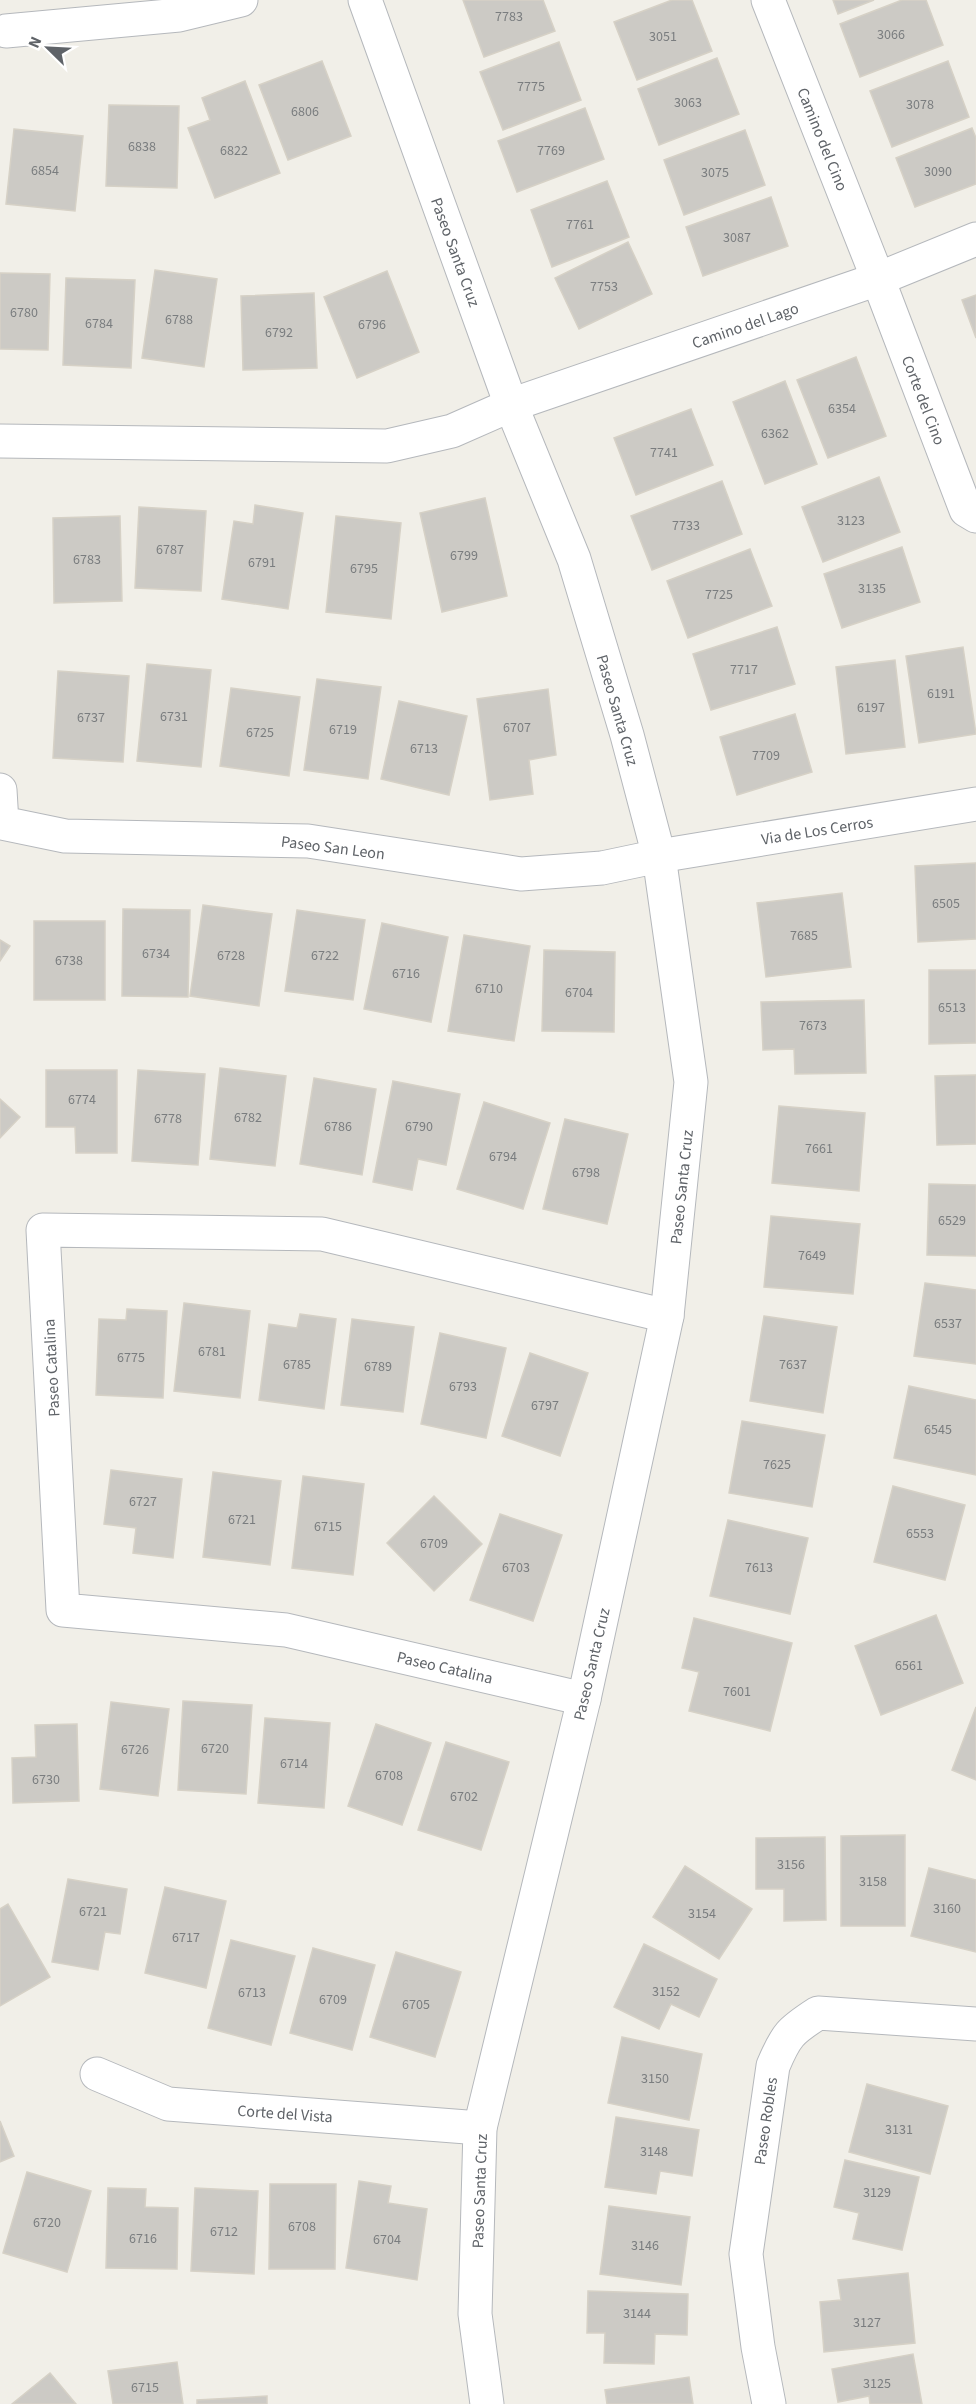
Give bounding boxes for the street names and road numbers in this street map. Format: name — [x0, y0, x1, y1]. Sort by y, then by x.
street label: Camino del Cino — [791, 84, 853, 194]
street label: Paseo Santa Cruz — [425, 195, 485, 310]
street label: Camino del Lago — [689, 297, 802, 354]
street label: Corte del Cino — [896, 352, 950, 448]
street label: Paseo Santa Cruz — [591, 652, 643, 769]
street label: Via de Los Cerros — [760, 811, 875, 851]
street label: Paseo San Leon — [280, 831, 386, 865]
street label: Paseo Santa Cruz — [665, 1129, 699, 1245]
street label: Paseo Catalina — [38, 1318, 66, 1417]
street label: Paseo Santa Cruz — [568, 1606, 616, 1723]
street label: Paseo Catalina — [395, 1646, 495, 1690]
street label: Paseo Robles — [749, 2076, 783, 2166]
street label: Corte del Vista — [237, 2100, 333, 2128]
street label: Paseo Santa Cruz — [467, 2133, 493, 2249]

